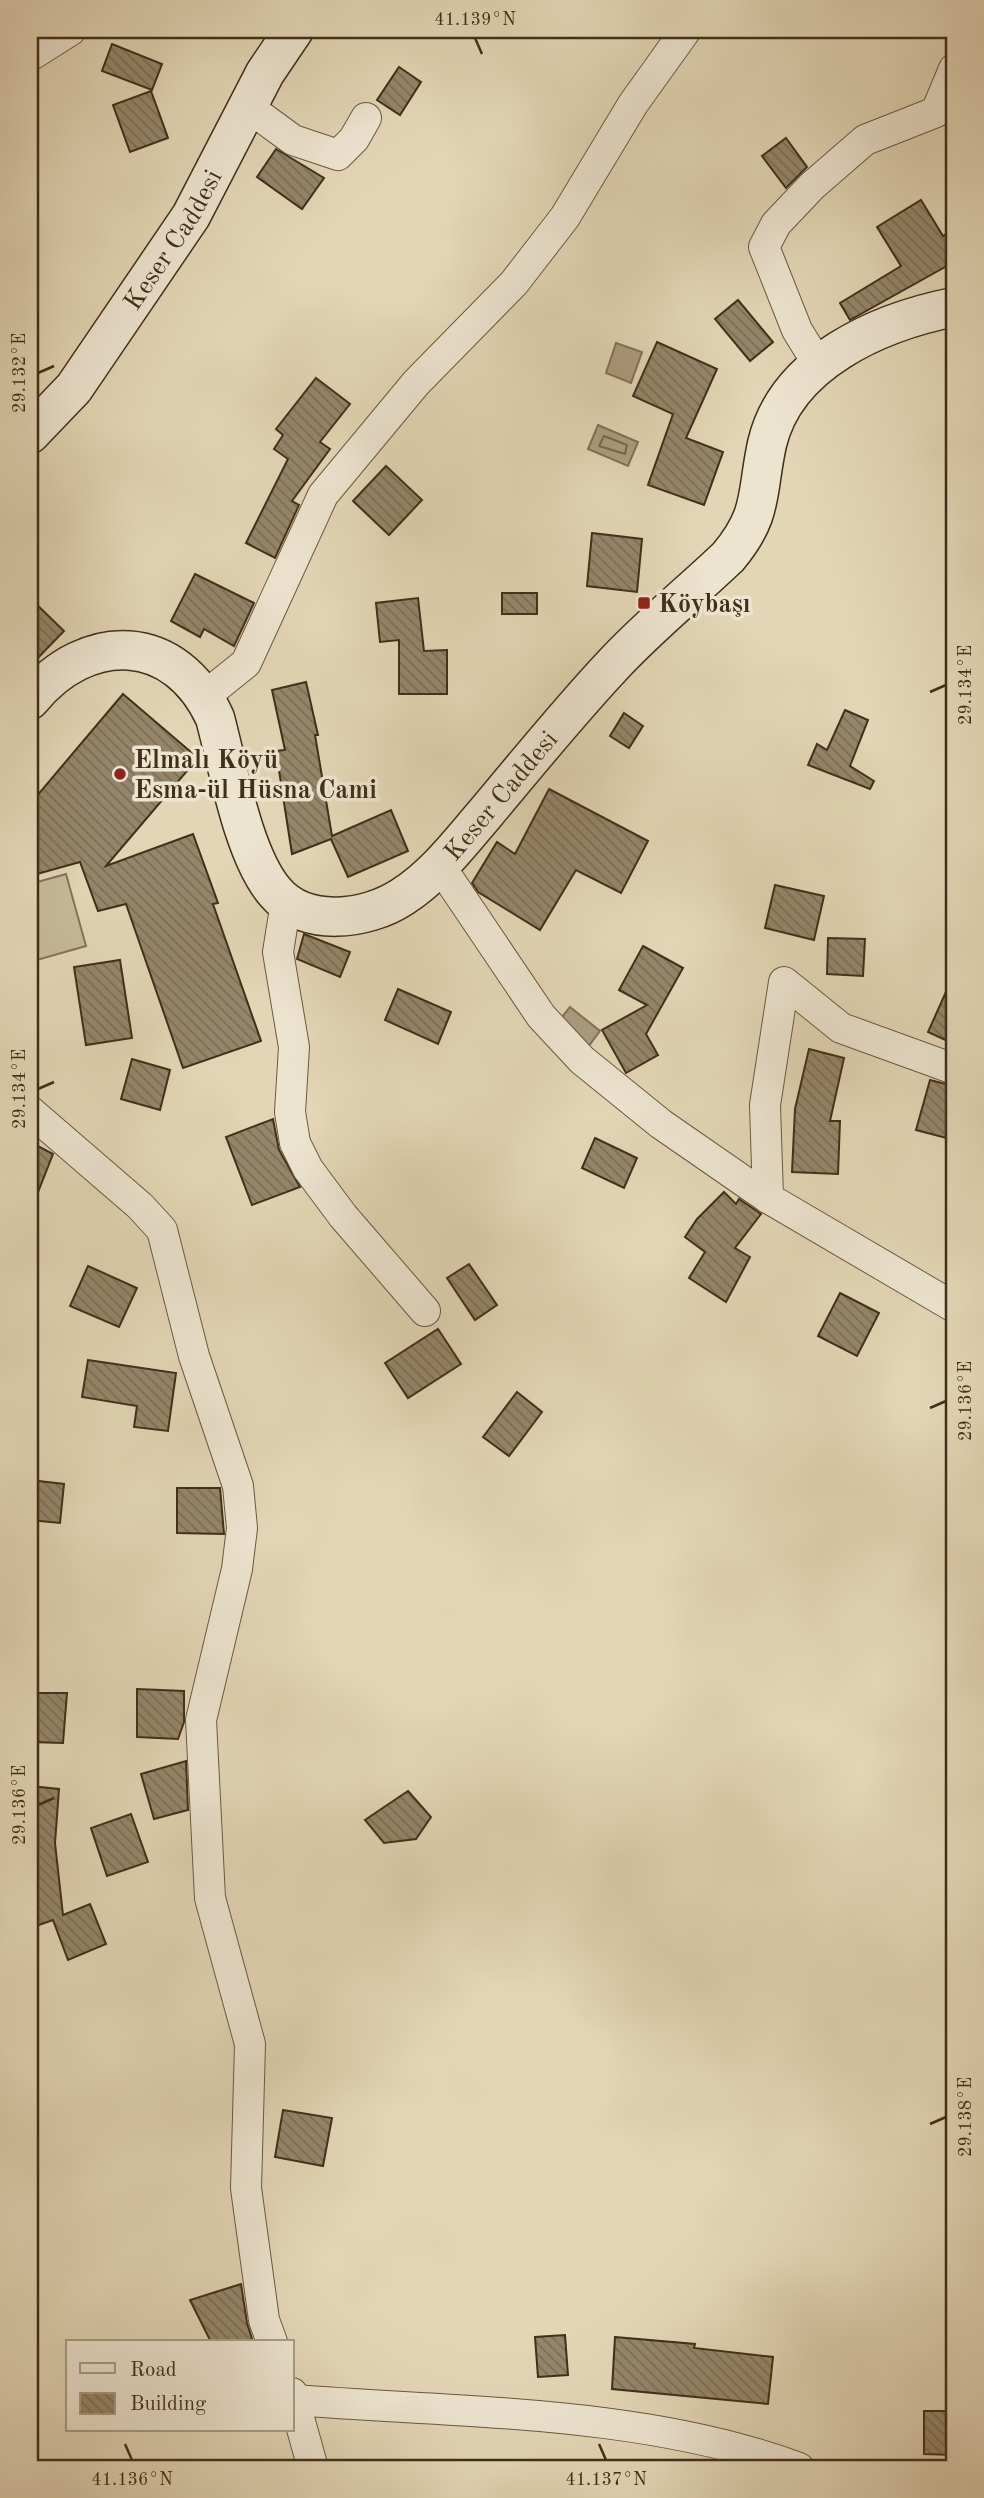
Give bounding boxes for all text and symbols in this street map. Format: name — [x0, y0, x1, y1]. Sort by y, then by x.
text: 41.139°N — [434, 11, 516, 29]
street label: Keser Caddesi — [120, 166, 228, 315]
text: 29.132°E — [11, 333, 29, 413]
place label: Köybaşı — [658, 592, 751, 618]
marker: Köybaşı — [636, 595, 652, 611]
text: 29.134°E — [957, 645, 975, 725]
street label: Keser Caddesi — [440, 727, 563, 866]
place label: Elmalı Köyü Esma-ül Hüsna Cami — [134, 748, 377, 804]
marker: Elmalı Köyü Esma-ül Hüsna Cami — [112, 766, 128, 782]
text: 29.134°E — [11, 1049, 29, 1129]
text: 29.136°E — [957, 1361, 975, 1441]
text: 29.136°E — [11, 1765, 29, 1845]
text: 29.138°E — [957, 2077, 975, 2157]
legend — [66, 2340, 294, 2432]
text: Road — [130, 2360, 177, 2381]
text: Building — [130, 2394, 207, 2415]
text: 41.136°N — [91, 2471, 173, 2489]
text: 41.137°N — [565, 2471, 647, 2489]

